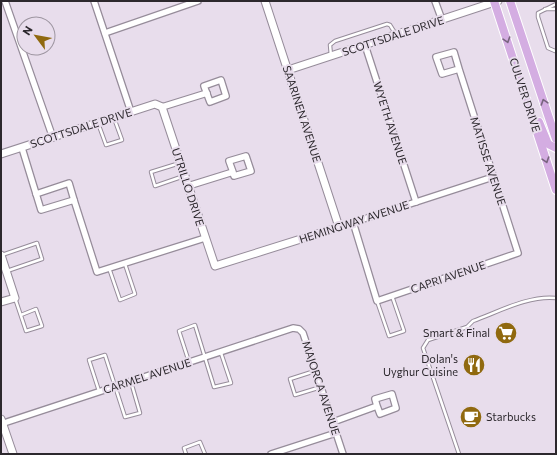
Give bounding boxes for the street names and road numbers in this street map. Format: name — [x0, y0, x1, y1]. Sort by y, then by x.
street label: SCOTTSDALE DRIVE — [340, 13, 445, 58]
street label: CULVER DRIVE — [507, 56, 544, 134]
street label: SAARINEN AVENUE — [281, 64, 324, 164]
street label: WYETH AVENUE — [371, 80, 410, 166]
street label: SCOTTSDALE DRIVE — [28, 105, 133, 150]
street label: MATISSE AVENUE — [468, 115, 509, 207]
street label: UTRILLO DRIVE — [170, 146, 207, 228]
street label: HEMINGWAY AVENUE — [297, 198, 410, 245]
street label: CAPRI AVENUE — [409, 258, 487, 295]
street label: MAJORCA AVENUE — [299, 339, 343, 437]
street label: CARMEL AVENUE — [101, 355, 192, 396]

